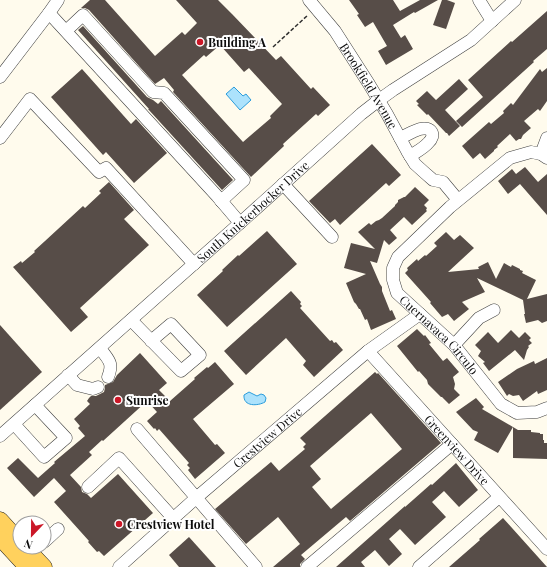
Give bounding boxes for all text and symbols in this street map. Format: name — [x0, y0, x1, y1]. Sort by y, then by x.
place label: Building A — [208, 34, 267, 50]
marker: Building A — [195, 37, 205, 47]
street label: Brookfield Avenue — [337, 40, 402, 132]
street label: South Knickerbocker Drive — [193, 157, 312, 266]
street label: Cuernavaca Circulo — [396, 291, 482, 378]
place label: Sunrise — [126, 392, 169, 408]
marker: Sunrise — [113, 395, 123, 405]
street label: Crestview Drive — [229, 403, 305, 471]
street label: Greenview Drive — [421, 411, 493, 488]
north arrow — [12, 515, 52, 555]
place label: Crestview Hotel — [127, 516, 215, 532]
marker: Crestview Hotel — [114, 519, 124, 529]
text: N — [22, 536, 35, 553]

